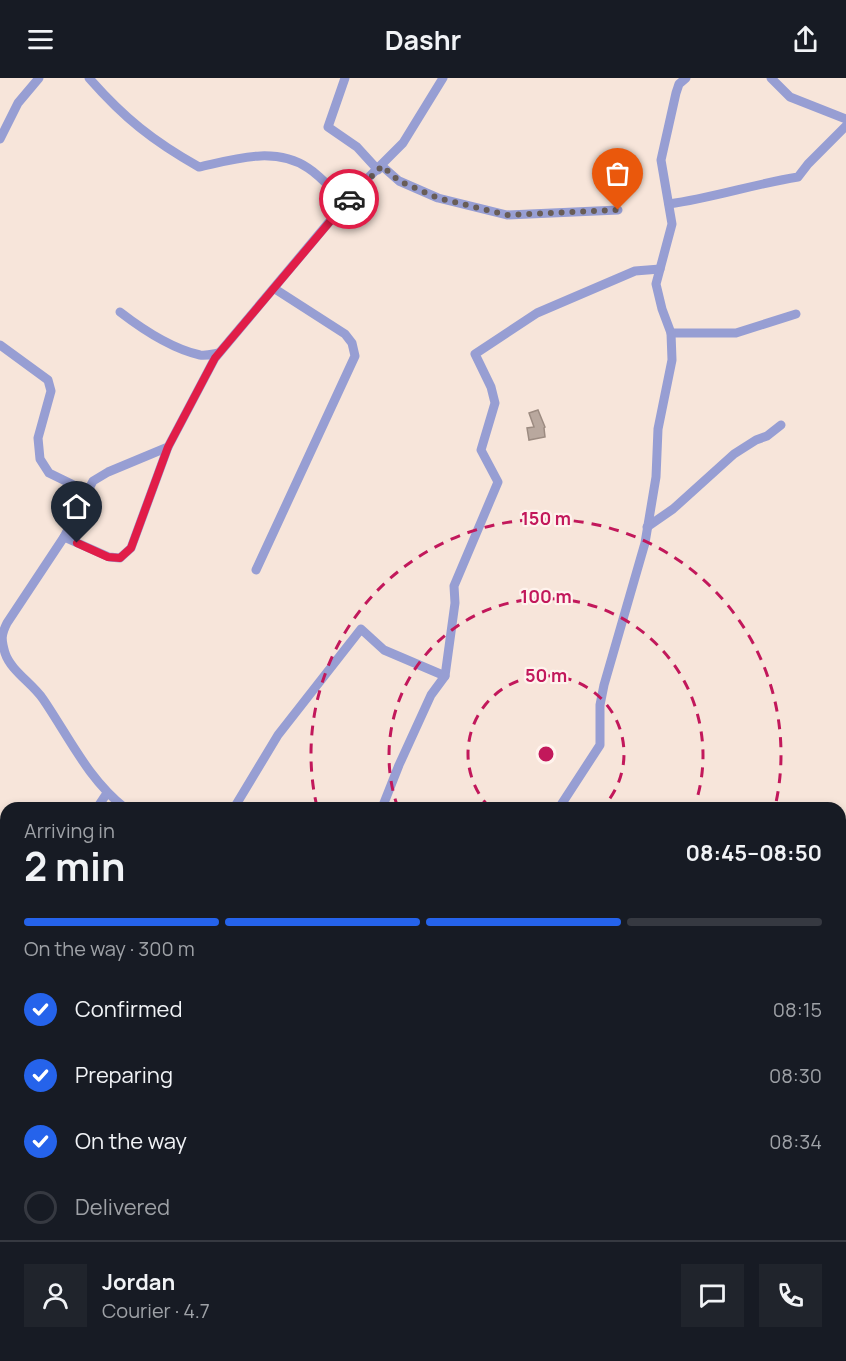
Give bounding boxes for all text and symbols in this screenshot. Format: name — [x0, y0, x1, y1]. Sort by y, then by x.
text: Dashr — [385, 21, 461, 58]
icon: menu — [24, 23, 57, 56]
icon: share — [789, 23, 822, 56]
pin — [592, 148, 643, 210]
icon: bag — [601, 157, 634, 190]
courier — [319, 169, 379, 229]
icon: car — [333, 183, 366, 216]
pin — [51, 481, 102, 543]
icon: home — [60, 490, 93, 523]
text: 150 m — [521, 506, 571, 530]
text: 100 m — [520, 584, 572, 608]
text: 50 m — [525, 663, 567, 687]
centre of rings — [536, 744, 556, 764]
text: Arriving in — [24, 817, 115, 844]
text: 08:45–08:50 — [686, 838, 822, 868]
text: 2 min — [24, 839, 125, 893]
text: On the way · 300 m — [24, 935, 195, 962]
icon: check — [24, 993, 57, 1026]
text: Confirmed — [75, 994, 183, 1024]
text: 08:15 — [773, 996, 822, 1023]
icon: check — [24, 1059, 57, 1092]
text: Preparing — [75, 1060, 173, 1090]
text: 08:30 — [769, 1062, 822, 1089]
icon: check — [24, 1125, 57, 1158]
text: On the way — [75, 1126, 187, 1156]
text: 08:34 — [769, 1128, 822, 1155]
text: Delivered — [75, 1192, 170, 1222]
button: person — [24, 1264, 87, 1327]
button: chat — [681, 1264, 744, 1327]
button: phone — [759, 1264, 822, 1327]
text: Jordan — [102, 1267, 175, 1297]
text: Courier · 4.7 — [102, 1297, 210, 1324]

